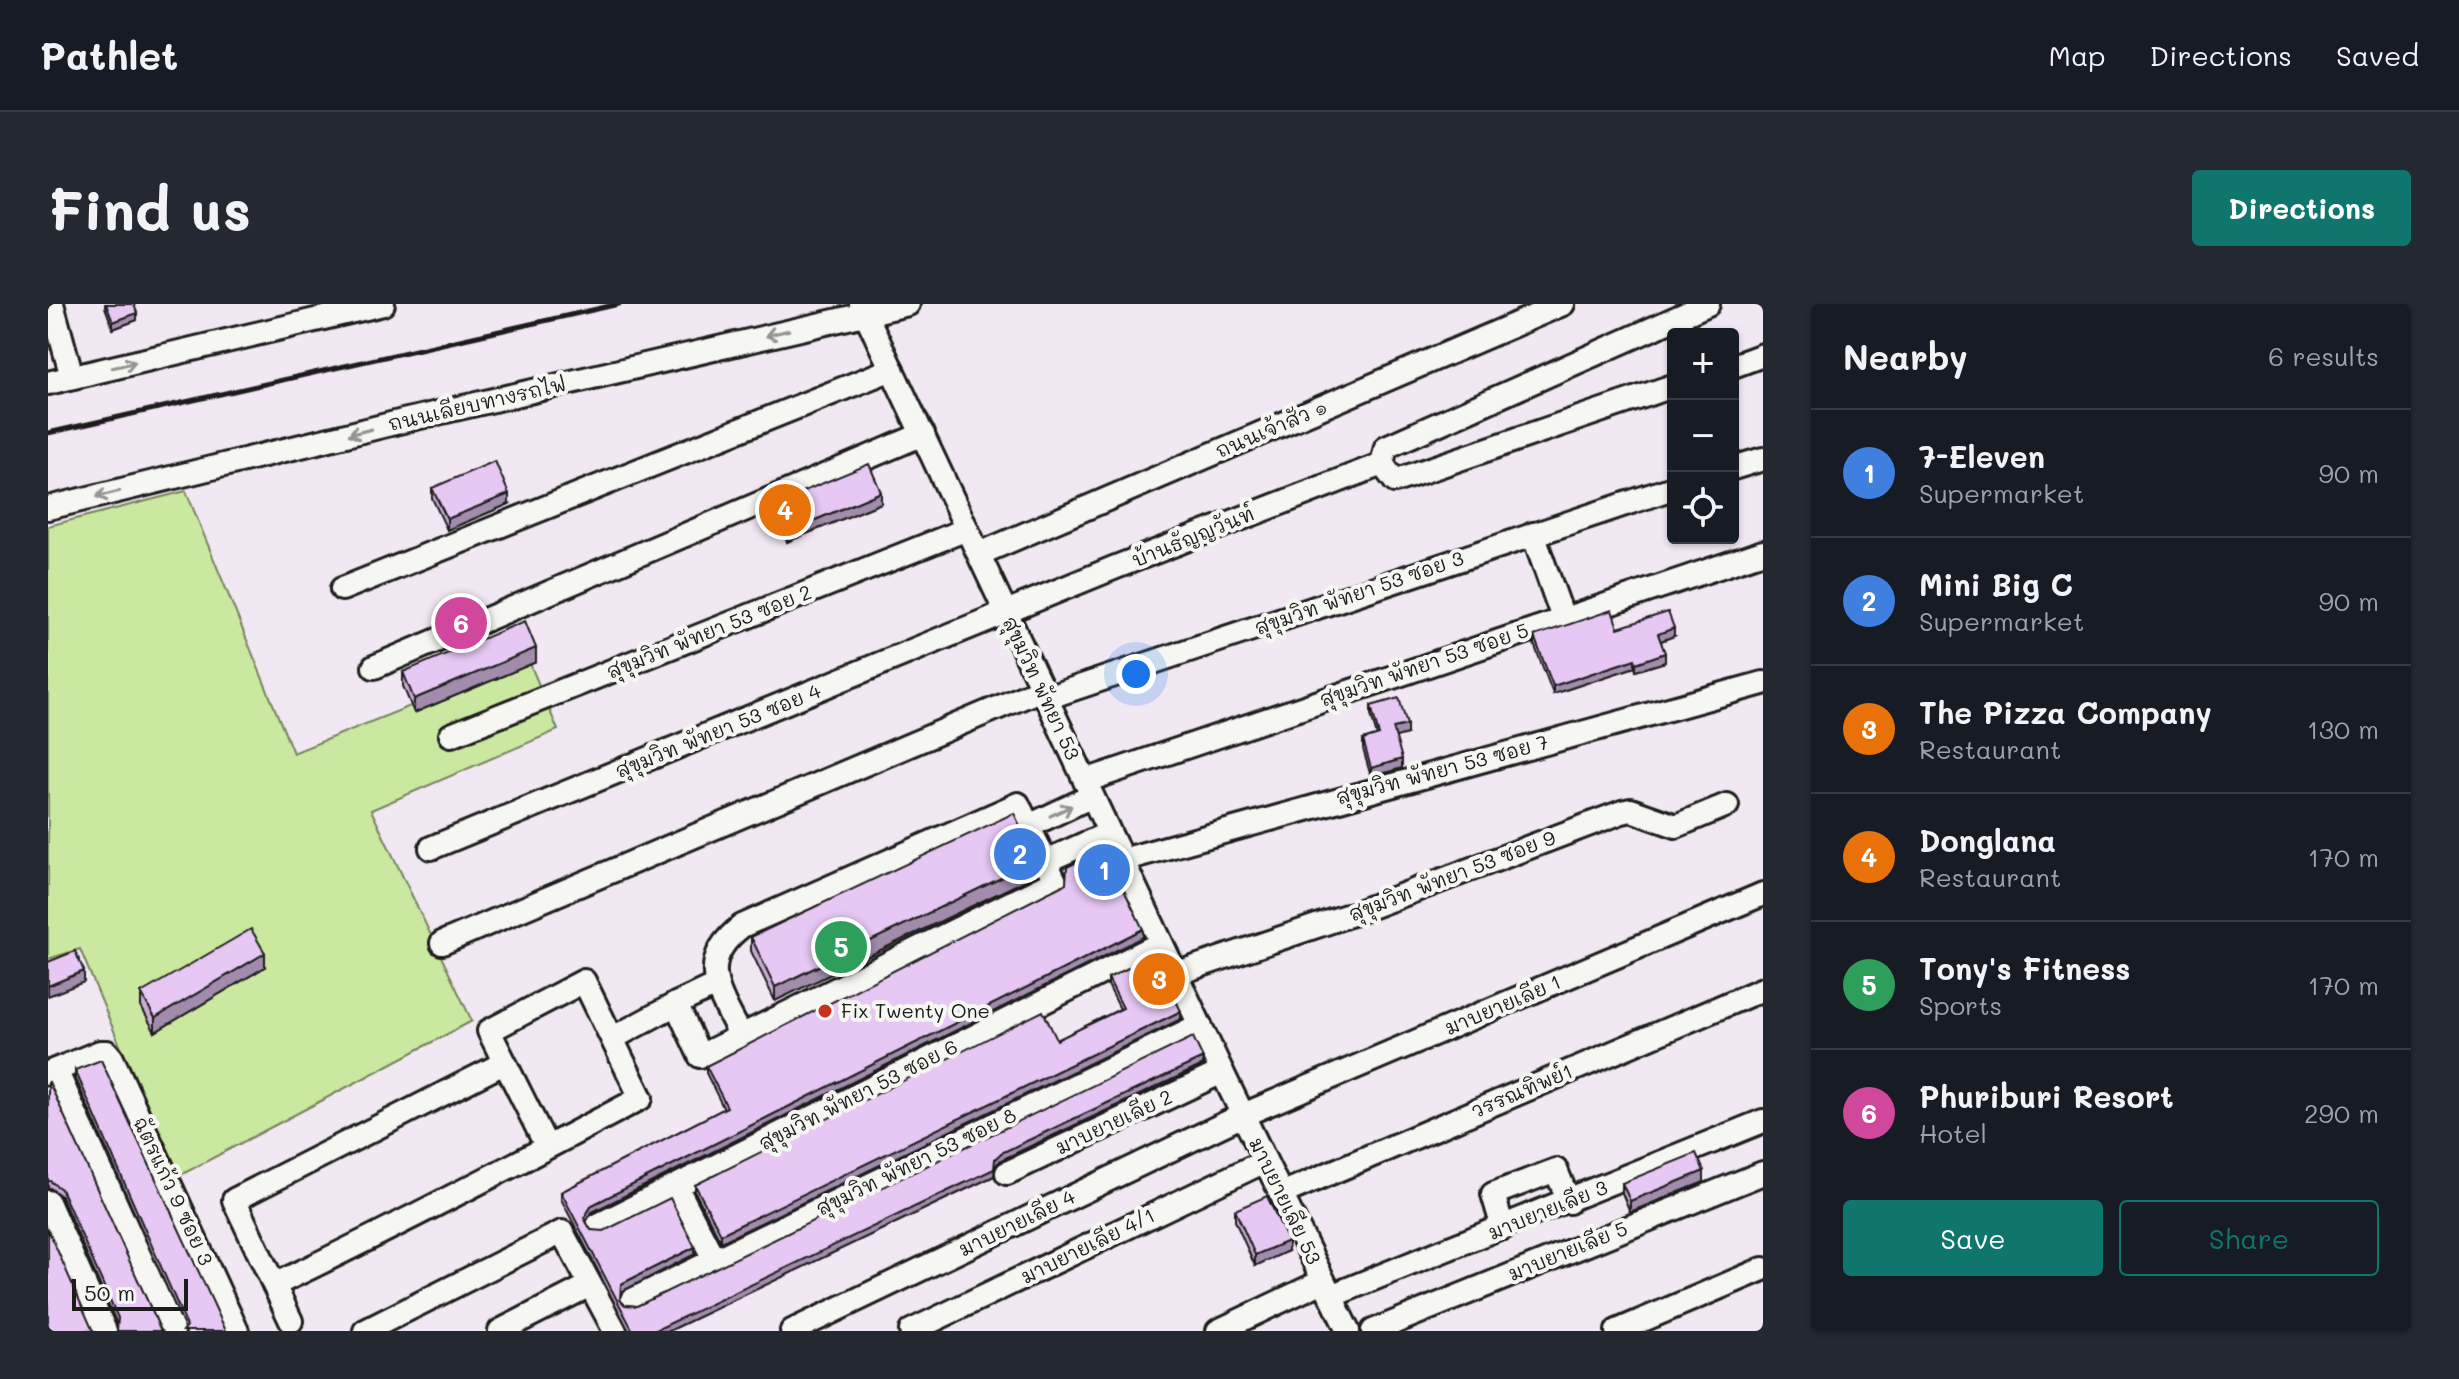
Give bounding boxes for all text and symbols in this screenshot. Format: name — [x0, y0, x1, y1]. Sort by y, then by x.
text: Pathlet — [40, 30, 178, 80]
text: Map — [2049, 37, 2106, 73]
text: Directions — [2150, 37, 2292, 73]
text: Saved — [2336, 37, 2419, 73]
button: Directions — [2192, 170, 2411, 246]
text: Find us — [48, 172, 251, 245]
one-way arrow — [765, 326, 790, 341]
map controls — [1667, 328, 1739, 544]
button: + — [1667, 328, 1739, 400]
text: Nearby — [1843, 334, 1968, 379]
text: 6 results — [2268, 339, 2379, 373]
one-way arrow — [110, 356, 136, 371]
street label: ถนนเลียบทางรถไฟ — [385, 370, 568, 436]
street label: ถนนเจ้าสัว ๑ — [1211, 393, 1330, 463]
button: − — [1667, 400, 1739, 472]
one-way arrow — [348, 425, 374, 440]
text: 7-Eleven — [1919, 436, 2045, 476]
text: 1 — [1863, 456, 1875, 490]
text: 90 m — [2319, 456, 2379, 490]
button: locate — [1667, 472, 1739, 544]
text: Supermarket — [1919, 476, 2084, 510]
pin: 4 — [759, 480, 811, 540]
one-way arrow — [96, 487, 121, 502]
street label: บ้านธัญญวันท์ — [1127, 500, 1258, 572]
street label: สุขุมวิท พัทยา 53 ซอย 3 — [1251, 544, 1468, 644]
text: Mini Big C — [1919, 564, 2073, 604]
street label: สุขุมวิท พัทยา 53 ซอย 2 — [602, 578, 817, 688]
text: 2 — [1862, 584, 1876, 618]
text: 90 m — [2319, 584, 2379, 618]
pin: 6 — [435, 593, 487, 653]
text: Supermarket — [1919, 604, 2084, 638]
street label: สุขุมวิท พัทยา 53 — [994, 611, 1087, 765]
street label: สุขุมวิท พัทยา 53 ซอย 5 — [1316, 616, 1533, 716]
your location — [1116, 654, 1156, 694]
street label: สุขุมวิท พัทยา 53 ซอย 4 — [611, 677, 826, 787]
text: The Pizza Company — [1919, 692, 2212, 732]
text: 3 — [1861, 712, 1877, 746]
text: 130 m — [2307, 712, 2379, 746]
street label: สุขุมวิท พัทยา 53 ซอย 7 — [1333, 728, 1552, 814]
text: Restaurant — [1919, 732, 2061, 766]
one-way arrow — [1048, 803, 1072, 818]
text: Donglana — [1919, 820, 2056, 860]
street label: สุขุมวิท พัทยา 53 ซอย 9 — [1344, 823, 1560, 930]
pin: 2 — [994, 824, 1046, 884]
pin: 1 — [1078, 840, 1130, 900]
text: 4 — [1861, 840, 1877, 874]
text: 170 m — [2308, 840, 2379, 874]
text: Restaurant — [1919, 860, 2061, 894]
pin: 5 — [815, 917, 867, 977]
text: Tony's Fitness — [1919, 948, 2130, 988]
pin: 3 — [1133, 949, 1185, 1009]
street label: มาบยายเลีย 1 — [1441, 968, 1565, 1040]
text: 5 — [1861, 968, 1877, 1002]
text: 170 m — [2308, 968, 2379, 1002]
text: Sports — [1919, 988, 2002, 1022]
place label: Fix Twenty One — [841, 997, 990, 1023]
marker: Fix Twenty One — [816, 1002, 834, 1020]
street label: สุขุมวิท พัทยา 53 ซอย 6 — [754, 1033, 963, 1159]
street label: วรรณทิพย์1 — [1467, 1057, 1576, 1123]
text: Phuriburi Resort — [1919, 1076, 2174, 1116]
street label: มาบยายเลีย 2 — [1051, 1083, 1176, 1159]
text: 6 — [1861, 1096, 1877, 1130]
text: 290 m — [2304, 1096, 2379, 1130]
street label: สุขุมวิท พัทยา 53 ซอย 8 — [811, 1101, 1022, 1225]
street label: ฉัตรแก้ว 9 ซอย 3 — [128, 1112, 220, 1269]
text: Hotel — [1919, 1116, 1987, 1150]
street label: มาบยายเลีย 53 — [1244, 1133, 1328, 1268]
street label: มาบยายเลีย 3 — [1484, 1173, 1611, 1245]
street label: มาบยายเลีย 4 — [954, 1183, 1079, 1261]
button: Save — [1843, 1200, 2103, 1276]
button: Share — [2119, 1200, 2379, 1276]
street label: มาบยายเลีย 4/1 — [1016, 1201, 1159, 1289]
street label: มาบยายเลีย 5 — [1504, 1214, 1631, 1286]
scale bar — [72, 1275, 188, 1311]
text: 50 m — [84, 1278, 135, 1307]

